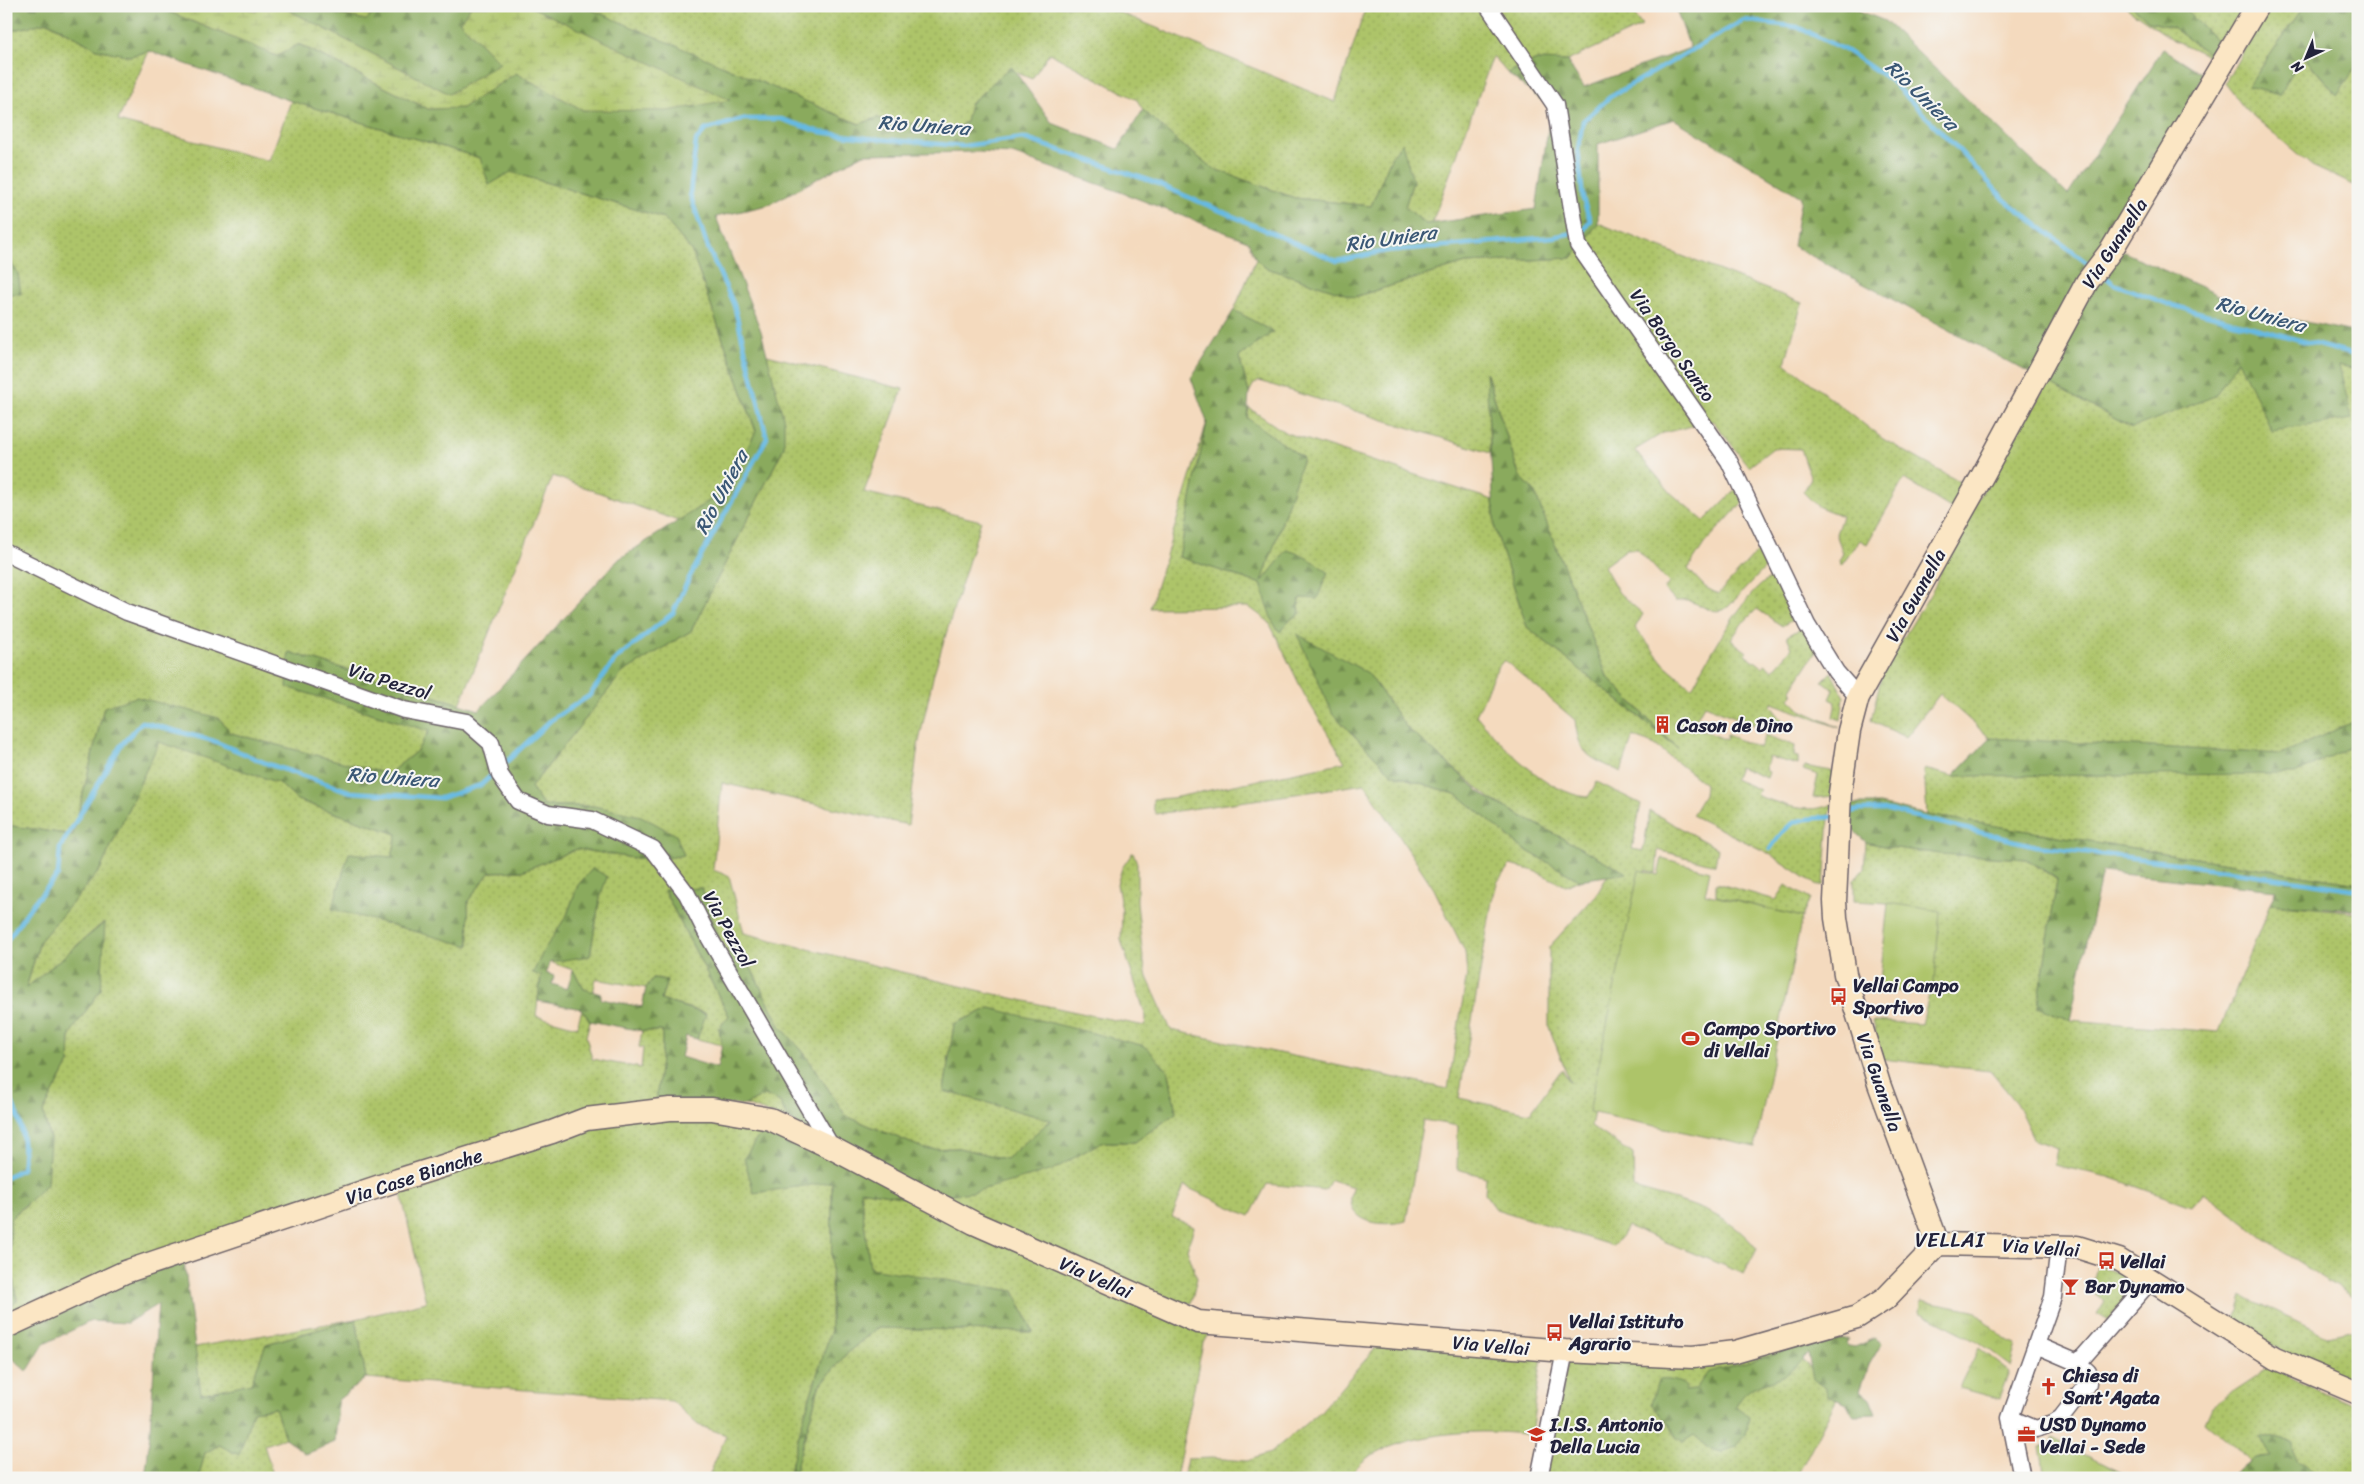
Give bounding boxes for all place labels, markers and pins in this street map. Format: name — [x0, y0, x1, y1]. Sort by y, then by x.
place label: Cason de Dino — [1676, 709, 1793, 742]
building icon: Cason de Dino — [1653, 715, 1673, 735]
place label: Vellai Campo Sportivo — [1852, 969, 1959, 1024]
bus stop icon: Vellai Campo Sportivo — [1829, 986, 1849, 1006]
place label: Campo Sportivo di Vellai — [1703, 1012, 1836, 1067]
sports icon: Campo Sportivo di Vellai — [1680, 1029, 1700, 1049]
place label: Vellai — [2120, 1245, 2166, 1278]
bus stop icon: Vellai — [2096, 1251, 2116, 1271]
place label: Bar Dynamo — [2085, 1270, 2185, 1303]
bar icon: Bar Dynamo — [2061, 1276, 2081, 1296]
place label: Vellai Istituto Agrario — [1568, 1305, 1684, 1360]
bus stop icon: Vellai Istituto Agrario — [1545, 1322, 1565, 1342]
place label: Chiesa di Sant'Agata — [2062, 1359, 2160, 1414]
church icon: Chiesa di Sant'Agata — [2039, 1376, 2059, 1396]
place label: I.I.S. Antonio Della Lucia — [1549, 1408, 1664, 1463]
place label: USD Dynamo Vellai - Sede — [2040, 1408, 2146, 1463]
school or university icon: I.I.S. Antonio Della Lucia — [1526, 1425, 1546, 1445]
office icon: USD Dynamo Vellai - Sede — [2016, 1425, 2036, 1445]

